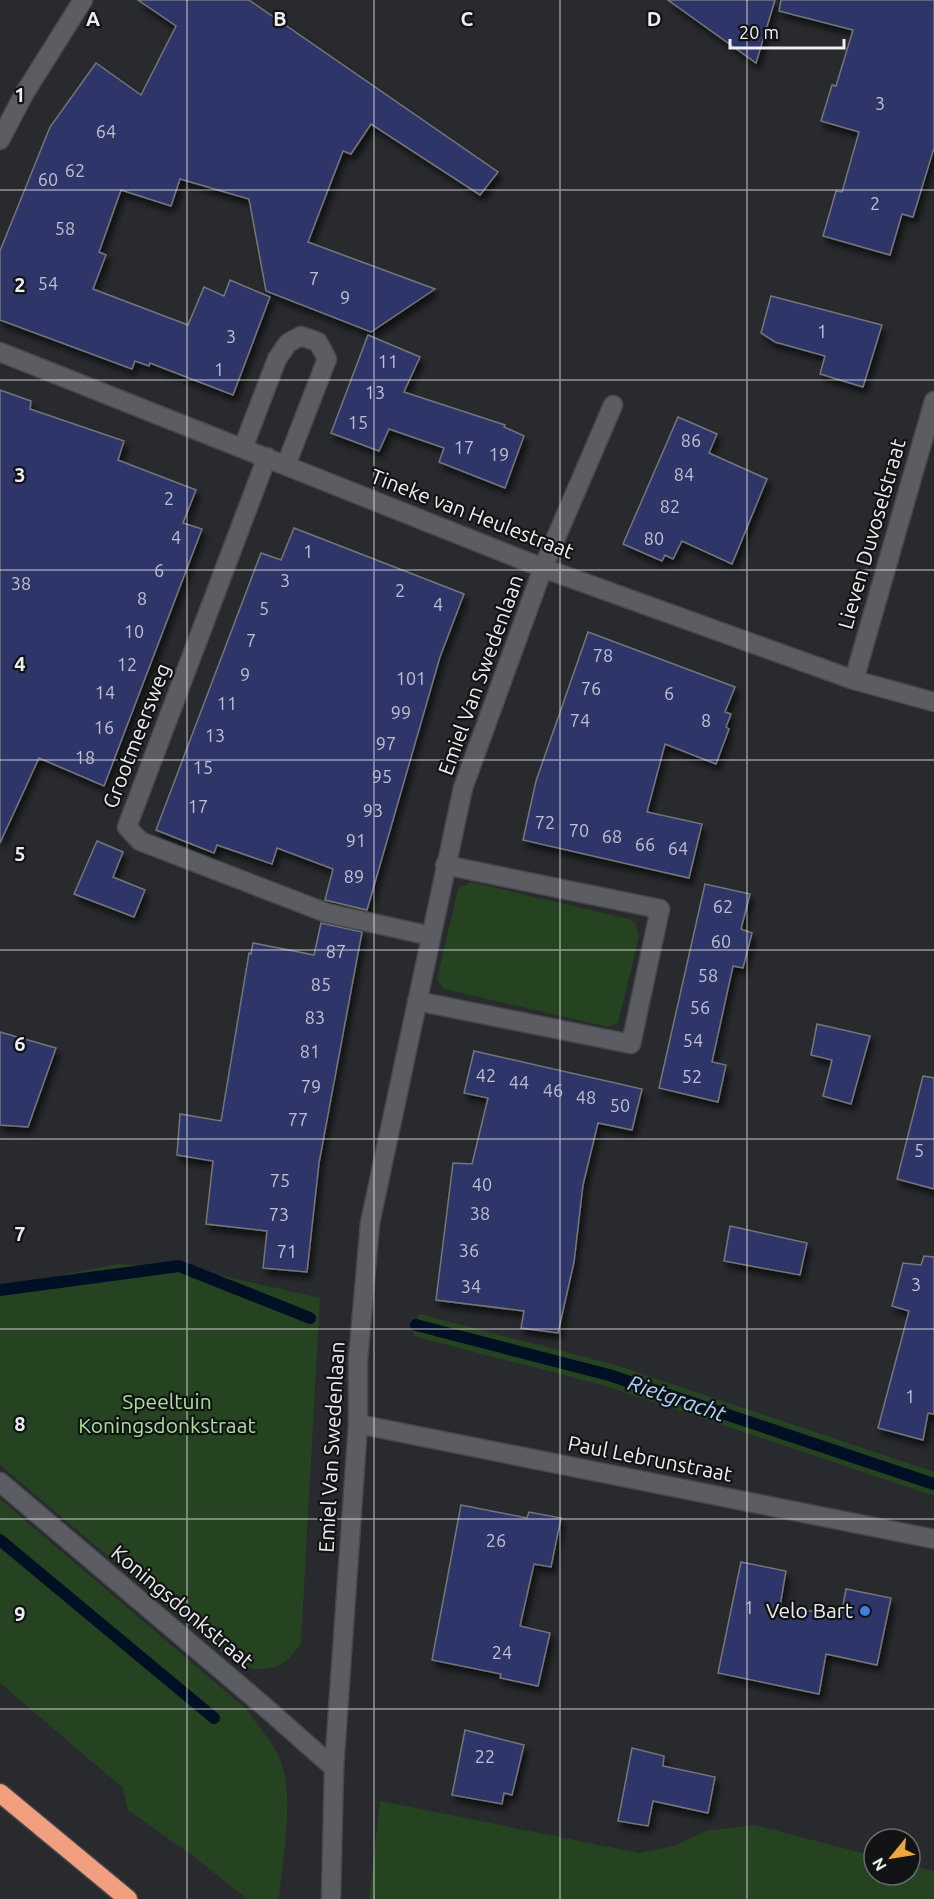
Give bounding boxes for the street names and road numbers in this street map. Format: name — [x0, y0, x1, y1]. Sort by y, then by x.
street label: Lieven Duvoselstraat — [832, 436, 910, 632]
street label: Tineke van Heulestraat — [367, 463, 577, 563]
street label: Emiel Van Swedenlaan — [433, 571, 527, 778]
street label: Grootmeersweg — [97, 660, 175, 811]
street label: Emiel Van Swedenlaan — [313, 1341, 349, 1553]
street label: Paul Lebrunstraat — [566, 1430, 735, 1486]
street label: Koningsdonkstraat — [107, 1540, 258, 1672]

